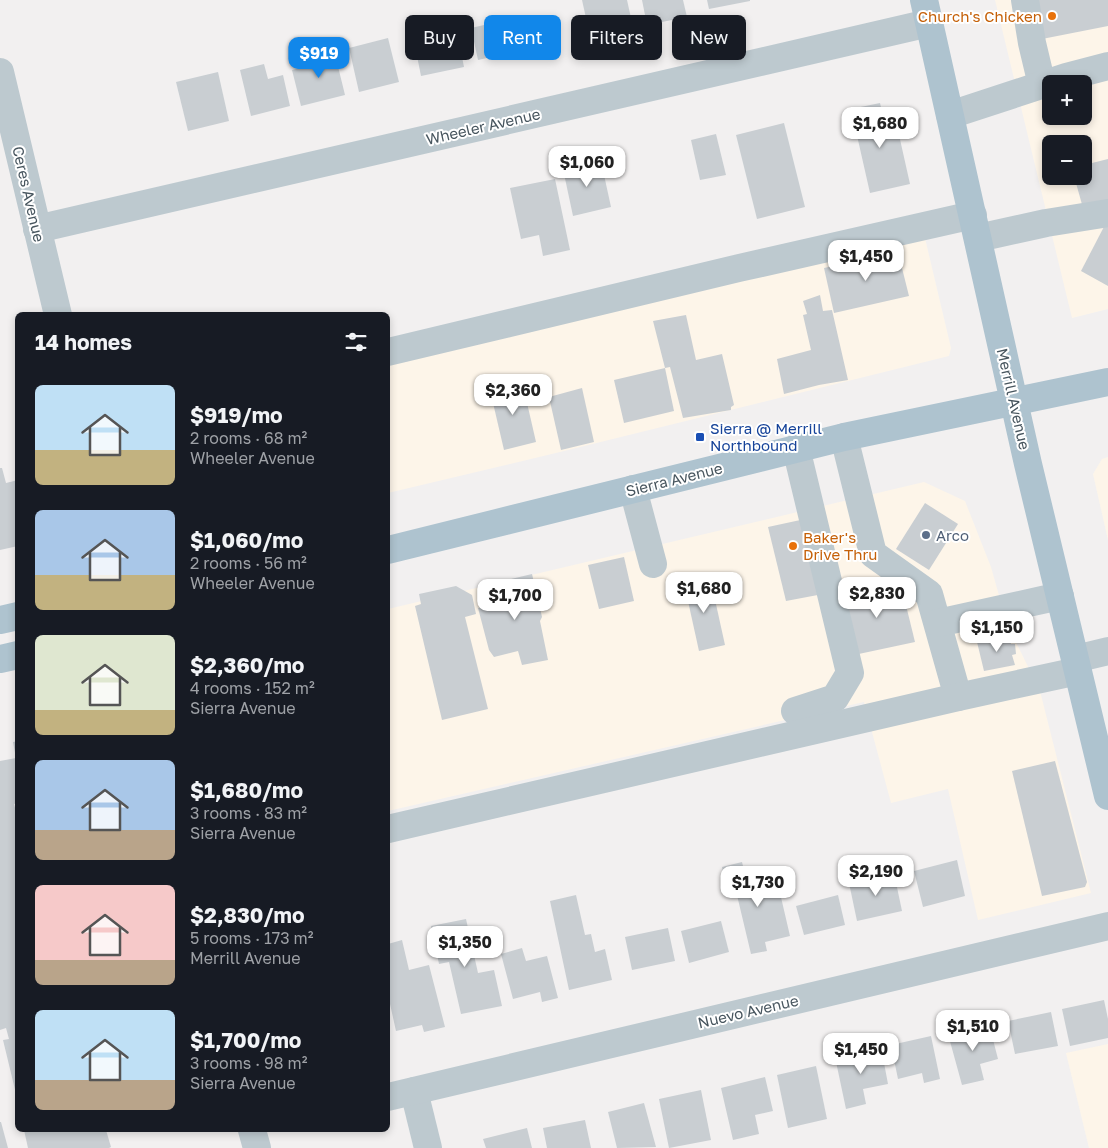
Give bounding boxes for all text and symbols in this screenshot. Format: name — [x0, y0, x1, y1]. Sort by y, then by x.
place label: Church's Chicken — [918, 7, 1042, 25]
marker: Church's Chicken — [1046, 10, 1058, 22]
chip: Buy — [405, 15, 474, 60]
chip: Rent — [484, 15, 561, 60]
chip: Filters — [571, 15, 662, 60]
chip: New — [672, 15, 746, 60]
pin: $919 — [289, 36, 349, 79]
text: $919 — [299, 43, 339, 63]
map controls — [1042, 75, 1092, 185]
button: + — [1042, 75, 1092, 125]
street label: Wheeler Avenue — [424, 104, 542, 148]
pin: $1,680 — [839, 106, 921, 149]
text: $1,680 — [853, 113, 907, 133]
button: − — [1042, 135, 1092, 185]
street label: Ceres Avenue — [9, 144, 49, 244]
pin: $1,060 — [546, 146, 628, 188]
text: $1,060 — [559, 152, 615, 172]
pin: $1,450 — [825, 240, 907, 282]
text: $1,450 — [839, 246, 893, 266]
icon: filters — [342, 328, 370, 356]
text: 14 homes — [35, 329, 132, 355]
street label: Merrill Avenue — [994, 346, 1034, 452]
pin: $2,360 — [472, 374, 554, 416]
text: $2,360 — [485, 380, 541, 400]
text: $919/mo — [190, 402, 283, 428]
icon: home — [75, 405, 135, 465]
place label: Sierra @ Merrill Northbound — [710, 419, 822, 454]
text: 2 rooms · 68 m² — [190, 428, 307, 448]
marker: Sierra @ Merrill Northbound — [694, 431, 706, 443]
text: Wheeler Avenue — [190, 448, 315, 468]
street label: Sierra Avenue — [624, 458, 725, 500]
place label: Arco — [936, 526, 969, 544]
text: $1,060/mo — [190, 527, 303, 553]
place label: Baker's Drive Thru — [803, 528, 877, 563]
marker: Arco — [920, 529, 932, 541]
icon: home — [75, 530, 135, 590]
marker: Baker's Drive Thru — [787, 540, 799, 552]
text: 2 rooms · 56 m² — [190, 553, 307, 573]
pin: $1,680 — [663, 572, 745, 614]
text: Wheeler Avenue — [190, 573, 315, 593]
pin: $2,830 — [836, 576, 918, 619]
pin: $1,700 — [474, 578, 556, 621]
text: $1,680 — [677, 578, 731, 598]
text: $2,830 — [849, 583, 905, 603]
text: $1,700 — [488, 585, 542, 605]
pin: $1,150 — [956, 610, 1038, 653]
text: $1,150 — [971, 617, 1023, 637]
text: $2,360/mo — [190, 652, 304, 678]
icon: home — [75, 655, 135, 715]
text: 4 rooms · 152 m² — [190, 678, 315, 698]
text: Sierra Avenue — [190, 698, 296, 718]
text: $1,680/mo — [190, 777, 303, 803]
icon: home — [75, 780, 135, 840]
text: 3 rooms · 83 m² — [190, 803, 307, 823]
text: Sierra Avenue — [190, 823, 296, 843]
pin: $2,190 — [835, 854, 917, 897]
text: $2,190 — [849, 861, 903, 881]
pin: $1,730 — [717, 866, 799, 908]
text: $1,730 — [732, 872, 784, 892]
text: $2,830/mo — [190, 902, 305, 928]
icon: home — [75, 905, 135, 965]
pin: $1,350 — [424, 926, 506, 968]
text: 5 rooms · 173 m² — [190, 928, 314, 948]
text: $1,350 — [438, 932, 492, 952]
text: Merrill Avenue — [190, 948, 301, 968]
street label: Nuevo Avenue — [696, 991, 800, 1031]
pin: $1,510 — [932, 1010, 1014, 1052]
text: $1,510 — [947, 1016, 999, 1036]
text: $1,700/mo — [190, 1027, 301, 1053]
icon: home — [75, 1030, 135, 1090]
pin: $1,450 — [820, 1032, 902, 1075]
text: $1,450 — [834, 1039, 888, 1059]
text: 3 rooms · 98 m² — [190, 1053, 307, 1073]
text: Sierra Avenue — [190, 1073, 296, 1093]

